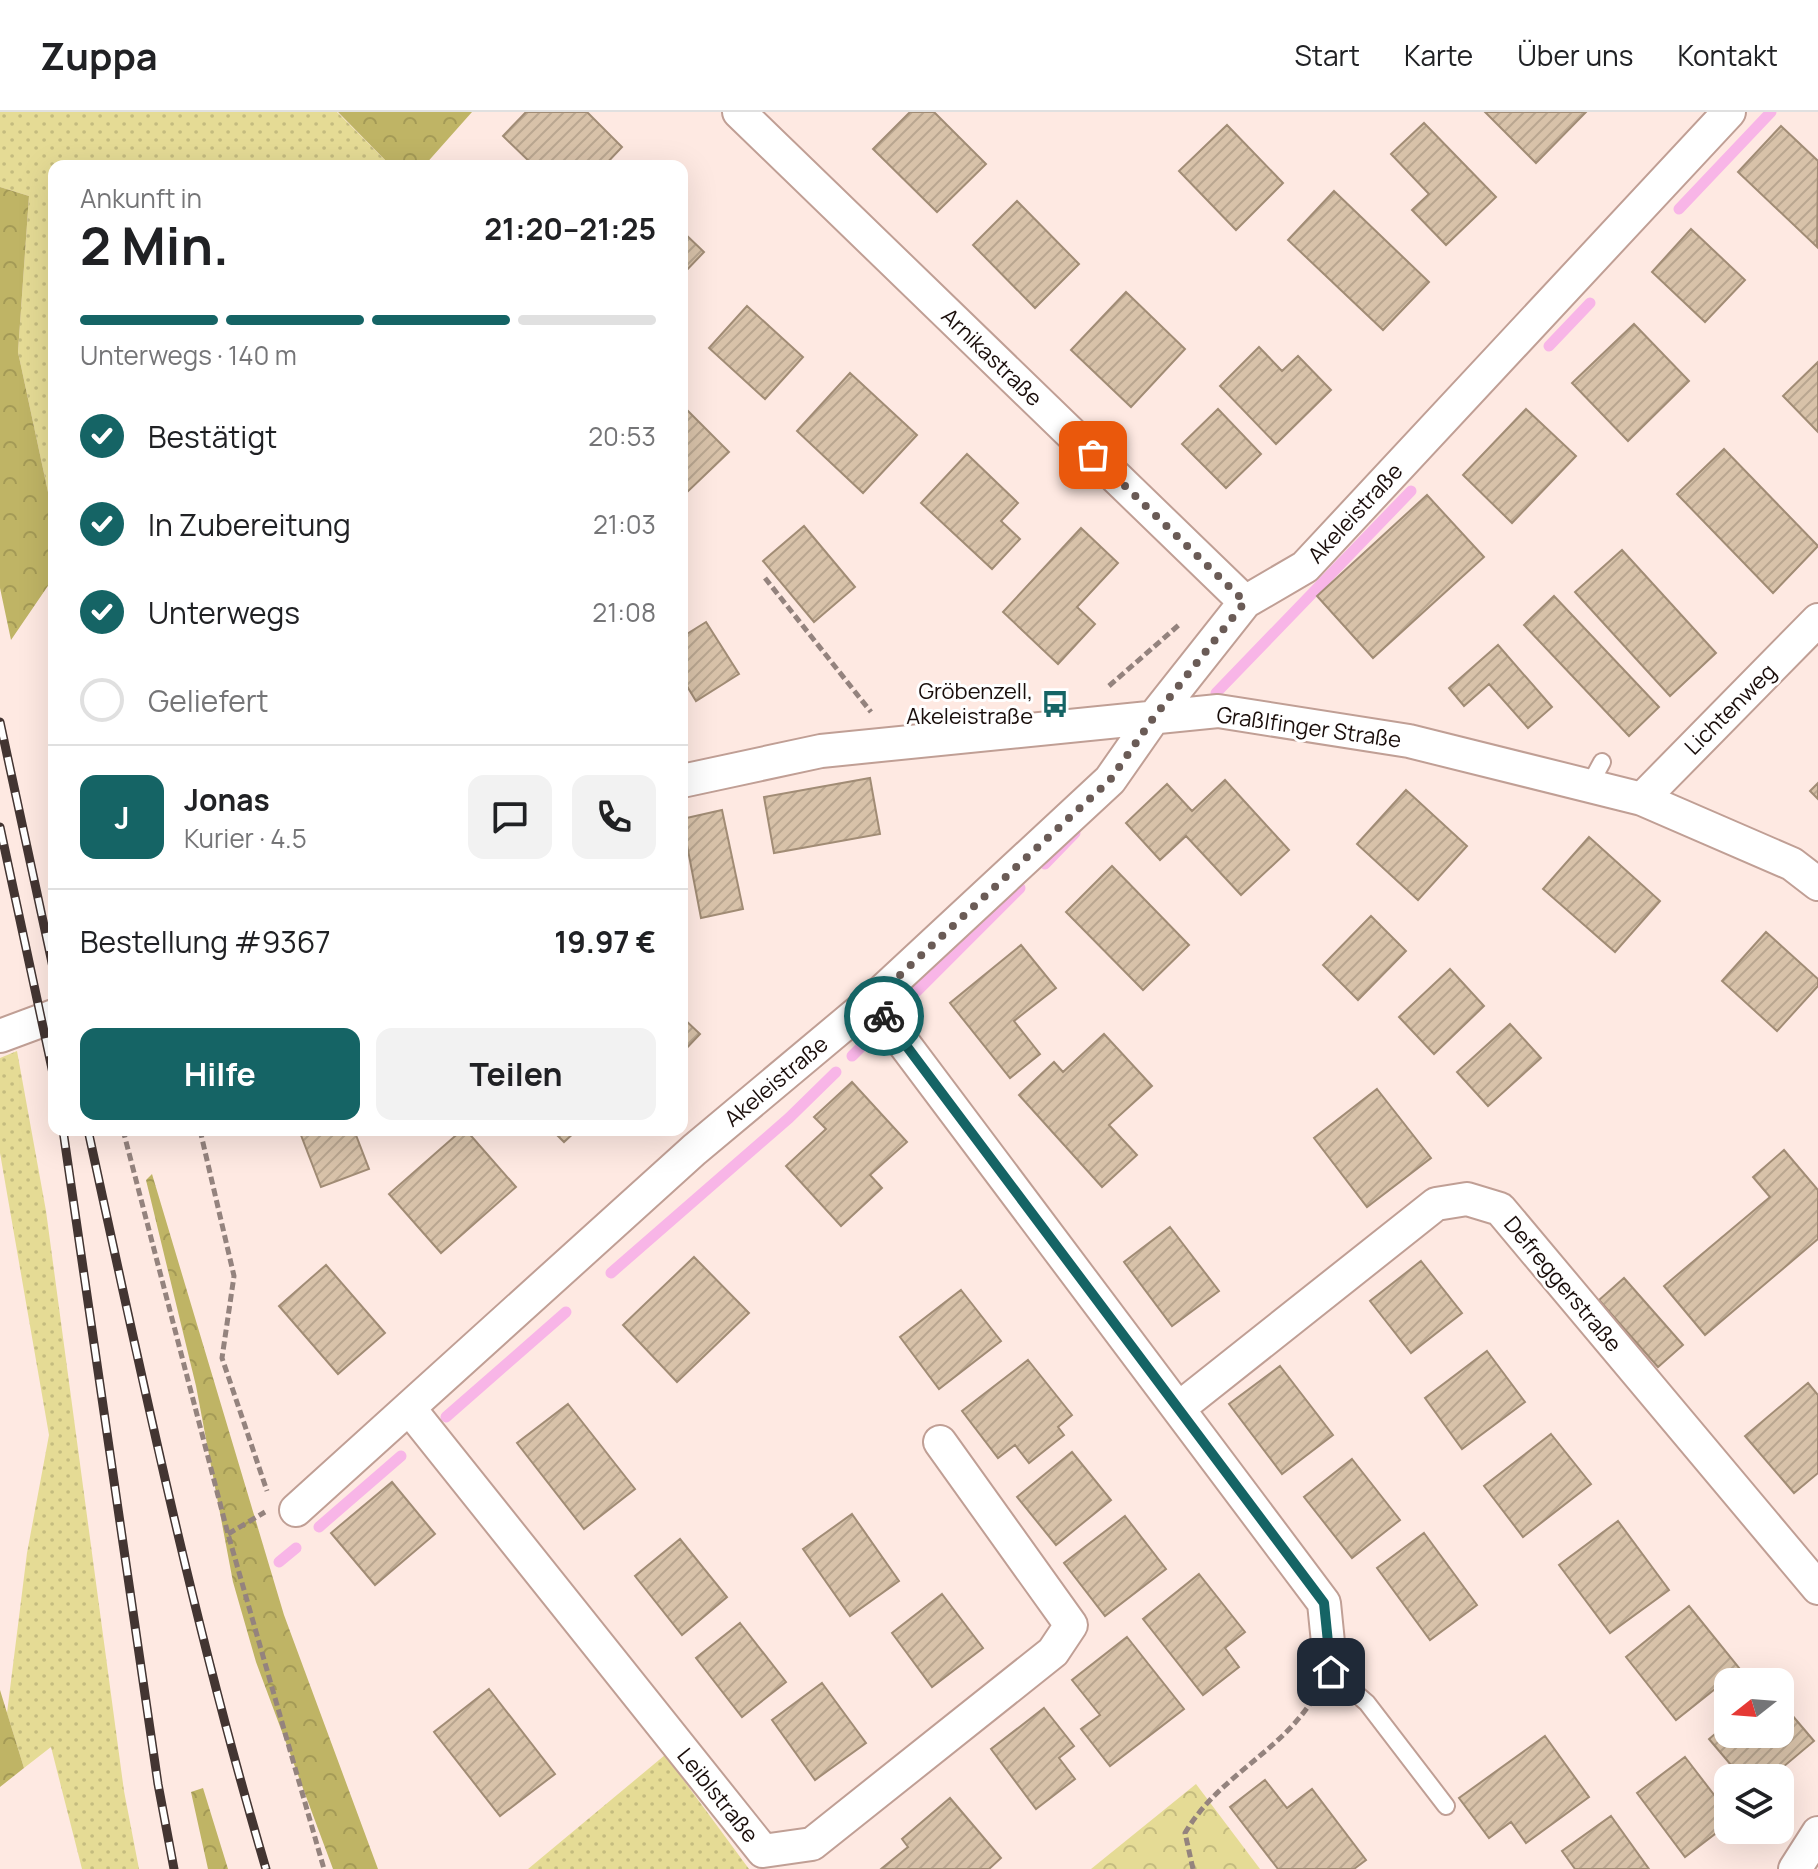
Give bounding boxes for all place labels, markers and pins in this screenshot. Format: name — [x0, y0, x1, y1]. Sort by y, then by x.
pin — [1059, 421, 1127, 489]
place label: Gröbenzell, Akeleistraße — [906, 676, 1033, 731]
bus stop icon: Gröbenzell, Akeleistraße — [1040, 689, 1070, 719]
pin — [1297, 1638, 1365, 1706]

